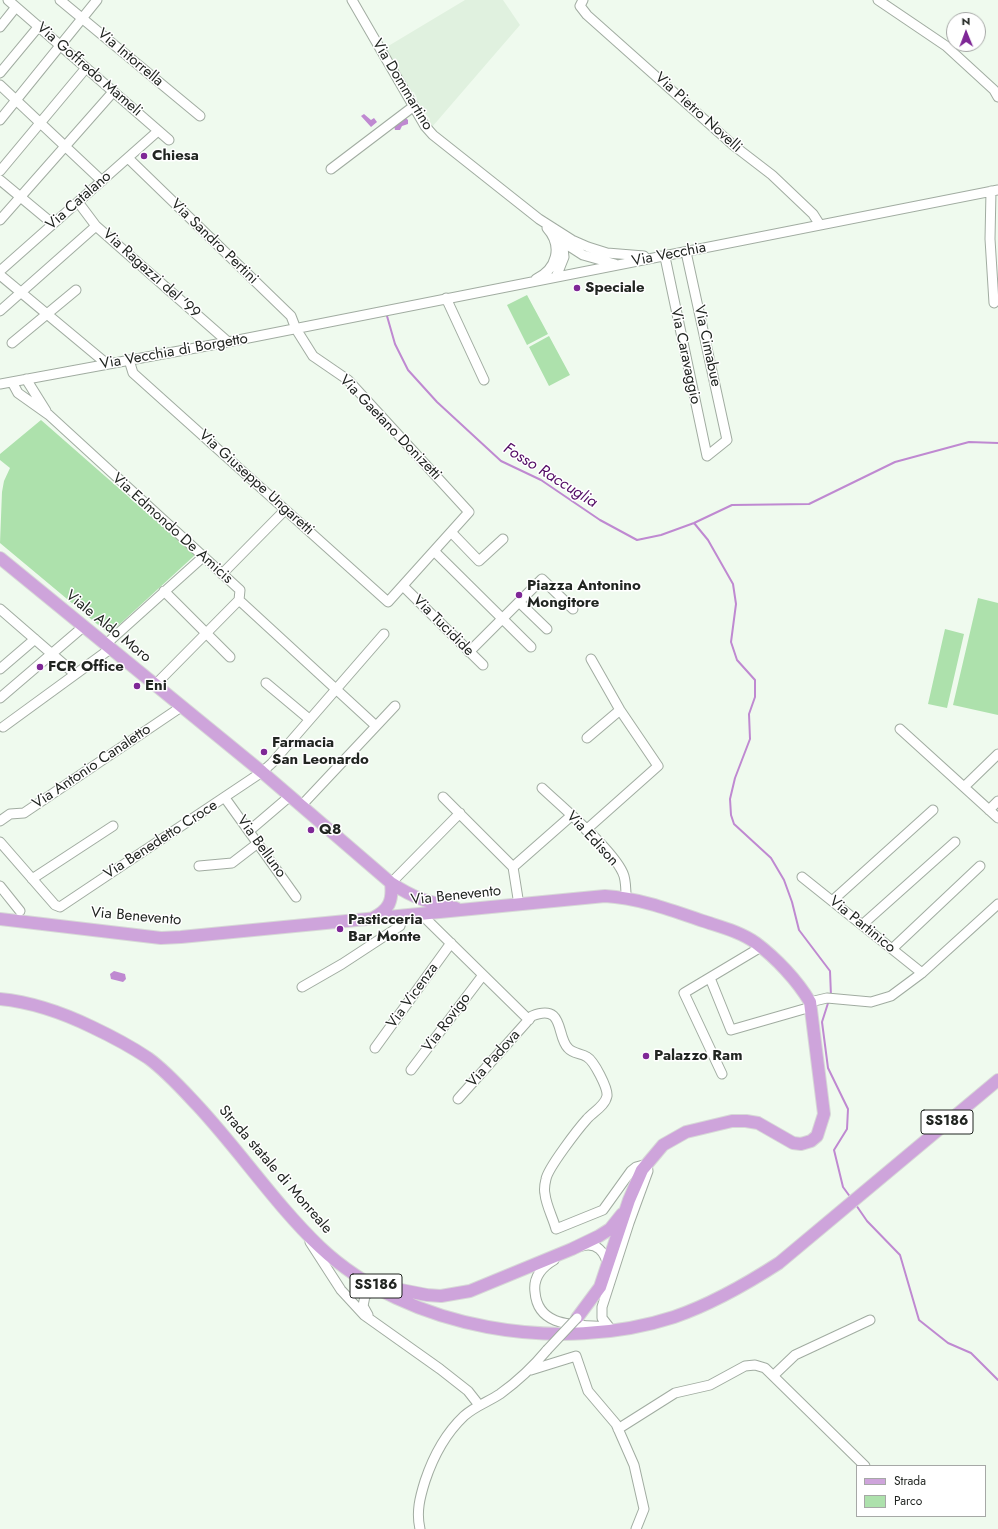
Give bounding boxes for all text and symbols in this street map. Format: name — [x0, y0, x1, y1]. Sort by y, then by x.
north arrow — [946, 12, 986, 52]
text: N — [961, 13, 970, 29]
street label: Via Goffredo Mameli — [33, 19, 145, 121]
street label: Via Intorrella — [93, 25, 167, 91]
street label: Via Dommartino — [368, 36, 436, 134]
street label: Via Pietro Novelli — [651, 69, 745, 157]
place label: Chiesa — [152, 147, 199, 165]
marker: Chiesa — [139, 151, 149, 161]
street label: Via Catalano — [43, 168, 115, 234]
street label: Via Sandro Pertini — [166, 196, 262, 288]
street label: Via Ragazzi del '99 — [98, 225, 204, 323]
street label: Via Vecchia — [630, 239, 708, 271]
place label: Speciale — [585, 279, 645, 297]
marker: Speciale — [572, 283, 582, 293]
street label: Via Cimabue — [690, 304, 724, 388]
street label: Via Caravaggio — [666, 306, 704, 406]
street label: Via Vecchia di Borgetto — [99, 330, 249, 374]
street label: Via Gaetano Donizetti — [335, 372, 445, 484]
street label: Via Giuseppe Ungaretti — [195, 427, 317, 539]
water label: Fosso Raccuglia — [499, 439, 601, 513]
street label: Via Edmondo De Amicis — [108, 470, 236, 588]
place label: Piazza Antonino Mongitore — [527, 577, 641, 612]
street label: Viale Aldo Moro — [62, 587, 154, 667]
marker: Piazza Antonino Mongitore — [514, 590, 524, 600]
street label: Via Tucidide — [409, 592, 477, 660]
place label: FCR Office — [48, 658, 124, 676]
marker: FCR Office — [35, 662, 45, 672]
place label: Eni — [145, 677, 167, 695]
marker: Eni — [132, 681, 142, 691]
street label: Via Antonio Canaletto — [29, 721, 155, 813]
place label: Farmacia San Leonardo — [272, 734, 369, 769]
marker: Farmacia San Leonardo — [259, 747, 269, 757]
street label: Via Benedetto Croce — [101, 797, 221, 883]
street label: Via Edison — [562, 808, 622, 870]
street label: Via Belluno — [232, 812, 290, 882]
place label: Q8 — [319, 821, 341, 839]
marker: Q8 — [306, 825, 316, 835]
street label: Via Benevento — [410, 882, 502, 910]
street label: Via Partinico — [825, 893, 899, 957]
street label: Via Benevento — [90, 904, 182, 930]
place label: Pasticceria Bar Monte — [348, 911, 423, 946]
marker: Pasticceria Bar Monte — [335, 924, 345, 934]
street label: Via Vicenza — [383, 960, 443, 1032]
street label: Via Rovigo — [419, 990, 475, 1056]
street label: Via Padova — [464, 1027, 524, 1091]
place label: Palazzo Ram — [654, 1047, 742, 1065]
marker: Palazzo Ram — [641, 1051, 651, 1061]
street label: Strada statale di Monreale — [214, 1102, 336, 1238]
road number: SS186 — [921, 1110, 973, 1134]
road number: SS186 — [350, 1274, 402, 1298]
legend — [856, 1465, 986, 1517]
text: Strada — [894, 1472, 926, 1490]
text: Parco — [894, 1492, 922, 1510]

